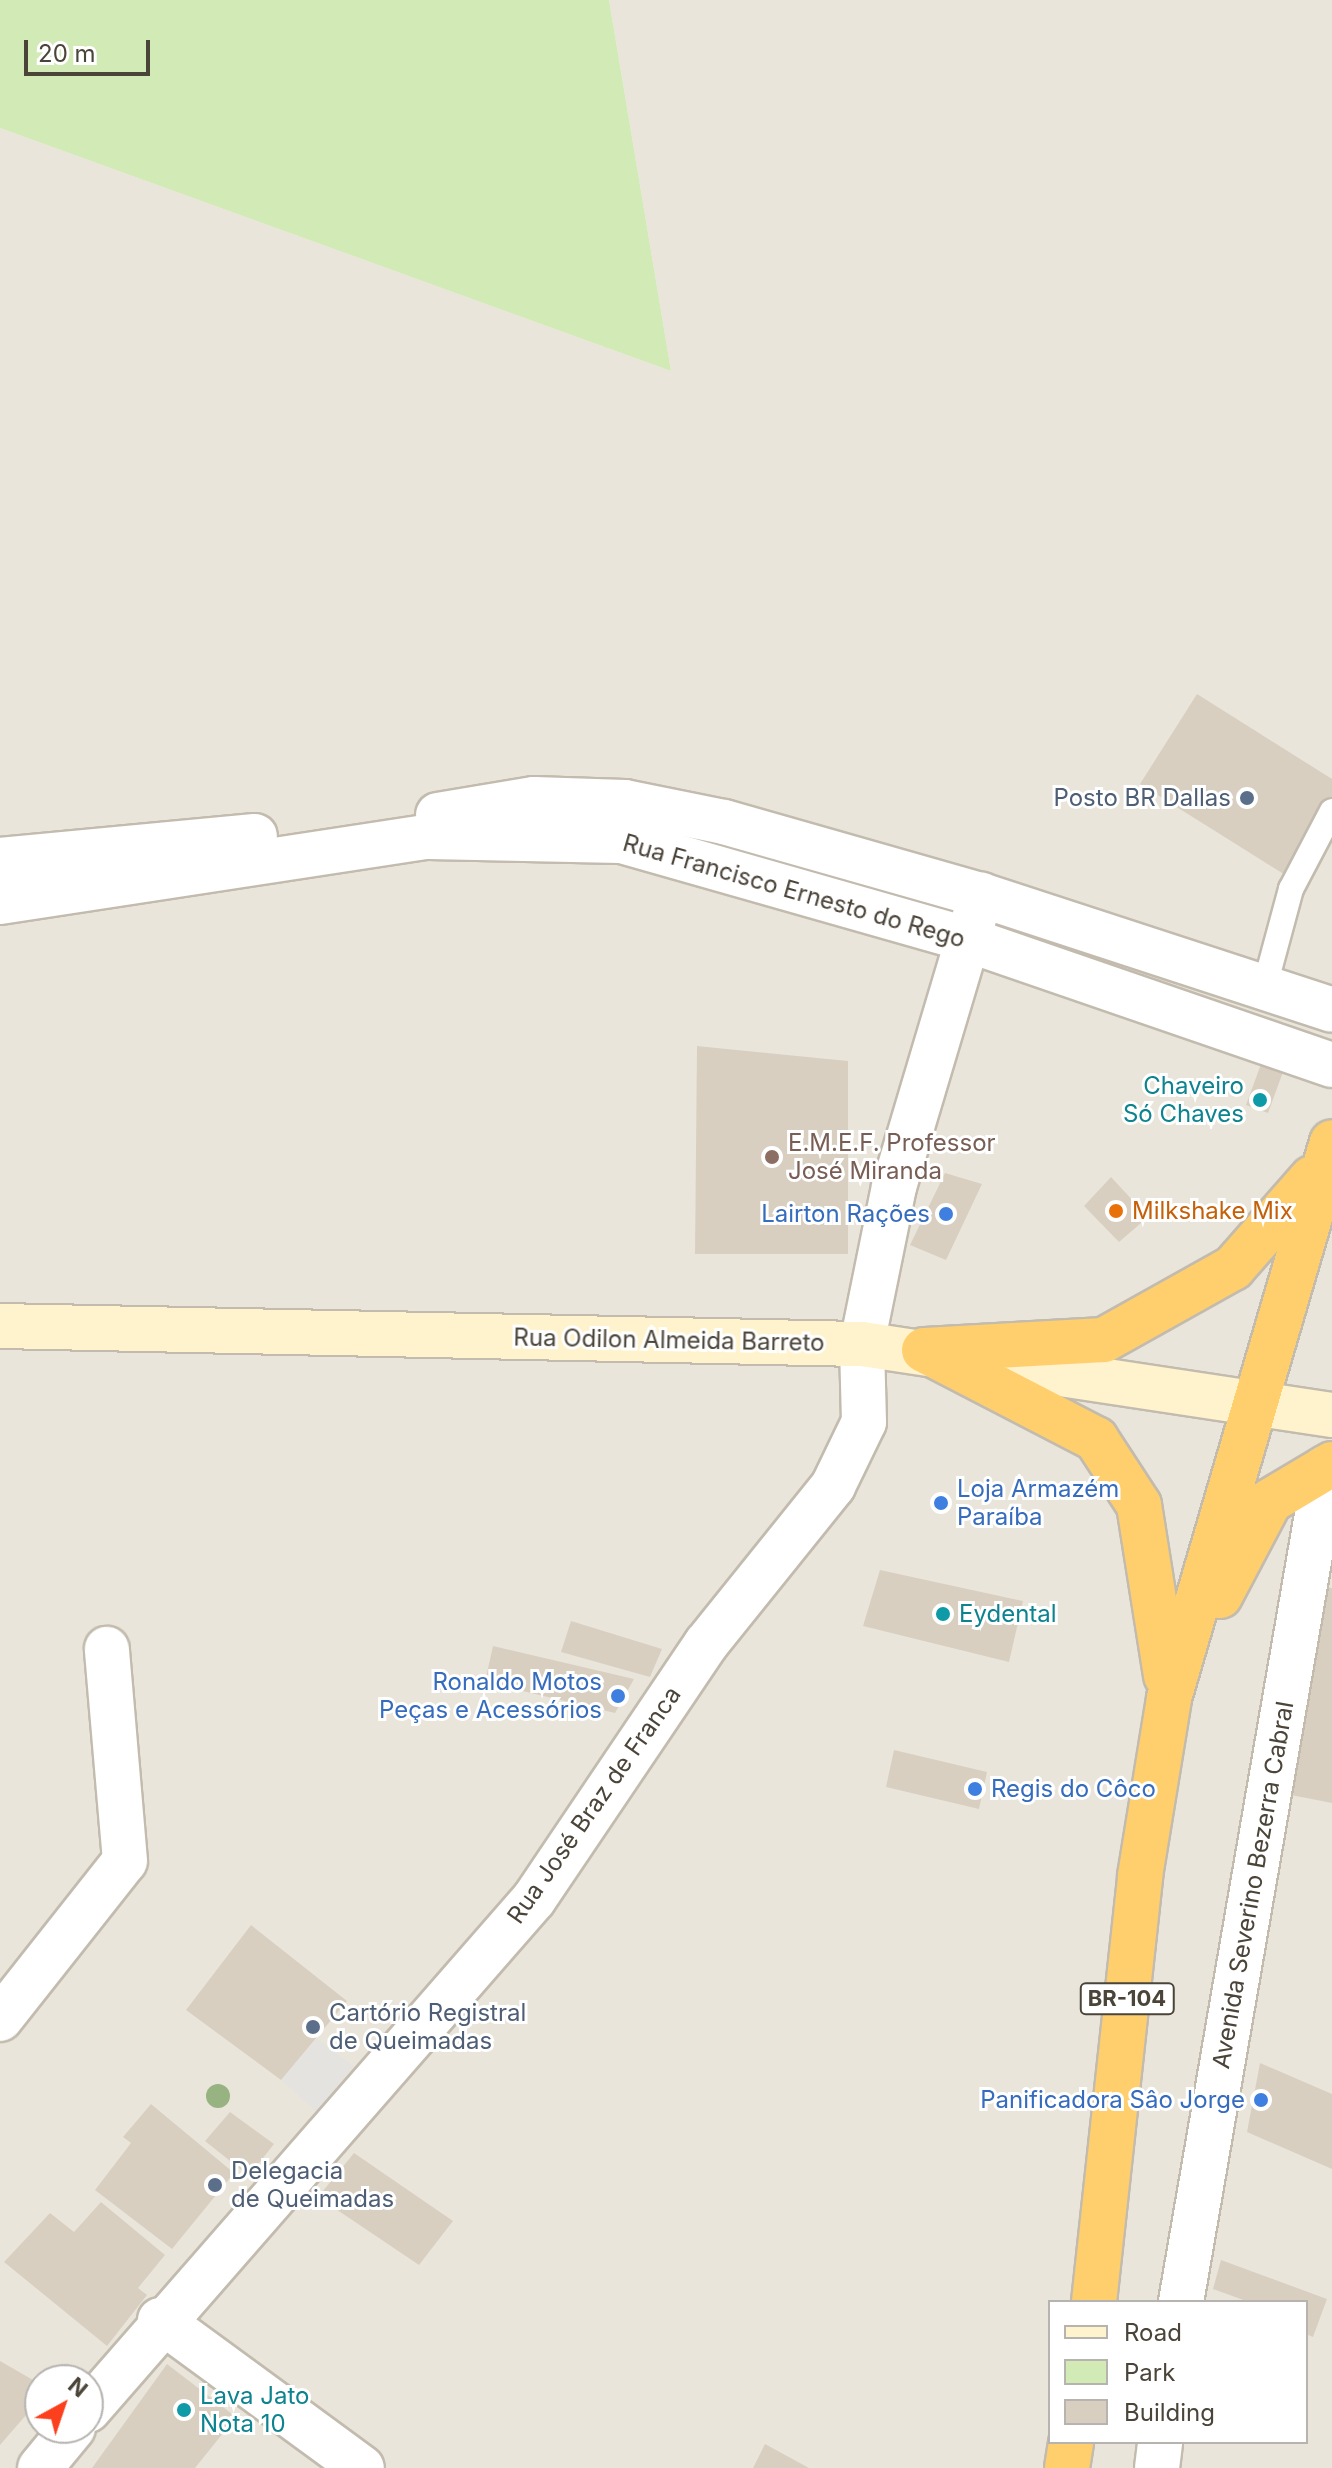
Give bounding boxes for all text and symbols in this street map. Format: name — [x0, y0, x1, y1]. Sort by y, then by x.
scale bar — [28, 24, 154, 74]
text: 20 m — [38, 39, 96, 68]
place label: Posto BR Dallas — [1054, 784, 1231, 812]
marker: Posto BR Dallas — [1238, 789, 1256, 807]
street label: Rua Francisco Ernesto do Rego — [620, 828, 968, 954]
place label: Chaveiro Só Chaves — [1123, 1072, 1244, 1128]
marker: Chaveiro Só Chaves — [1251, 1091, 1269, 1109]
place label: E.M.E.F. Professor José Miranda — [788, 1129, 996, 1185]
marker: E.M.E.F. Professor José Miranda — [763, 1148, 781, 1166]
place label: Milkshake Mix — [1132, 1197, 1293, 1225]
place label: Lairton Rações — [761, 1200, 930, 1228]
marker: Milkshake Mix — [1107, 1202, 1125, 1220]
marker: Lairton Rações — [937, 1205, 955, 1223]
street label: Rua Odilon Almeida Barreto — [513, 1323, 825, 1357]
place label: Loja Armazém Paraíba — [957, 1475, 1119, 1531]
marker: Loja Armazém Paraíba — [932, 1494, 950, 1512]
place label: Eydental — [959, 1600, 1057, 1628]
marker: Eydental — [934, 1605, 952, 1623]
place label: Ronaldo Motos Peças e Acessórios — [379, 1668, 602, 1724]
street label: Rua José Braz de Franca — [501, 1681, 687, 1929]
marker: Ronaldo Motos Peças e Acessórios — [609, 1687, 627, 1705]
street label: Avenida Severino Bezerra Cabral — [1206, 1699, 1300, 2071]
place label: Regis do Côco — [991, 1775, 1156, 1803]
marker: Regis do Côco — [966, 1780, 984, 1798]
road number: BR-104 — [1079, 1981, 1175, 2017]
place label: Cartório Registral de Queimadas — [329, 1999, 526, 2055]
marker: Cartório Registral de Queimadas — [304, 2018, 322, 2036]
place label: Panificadora Sâo Jorge — [980, 2086, 1245, 2114]
marker: Panificadora Sâo Jorge — [1252, 2091, 1270, 2109]
place label: Delegacia de Queimadas — [231, 2157, 394, 2213]
marker: Delegacia de Queimadas — [206, 2176, 224, 2194]
legend — [1048, 2300, 1308, 2444]
text: Road — [1124, 2318, 1182, 2347]
text: Park — [1124, 2358, 1175, 2387]
north arrow — [24, 2364, 104, 2444]
text: N — [63, 2372, 93, 2402]
place label: Lava Jato Nota 10 — [200, 2382, 309, 2438]
text: Building — [1124, 2398, 1215, 2427]
marker: Lava Jato Nota 10 — [175, 2401, 193, 2419]

